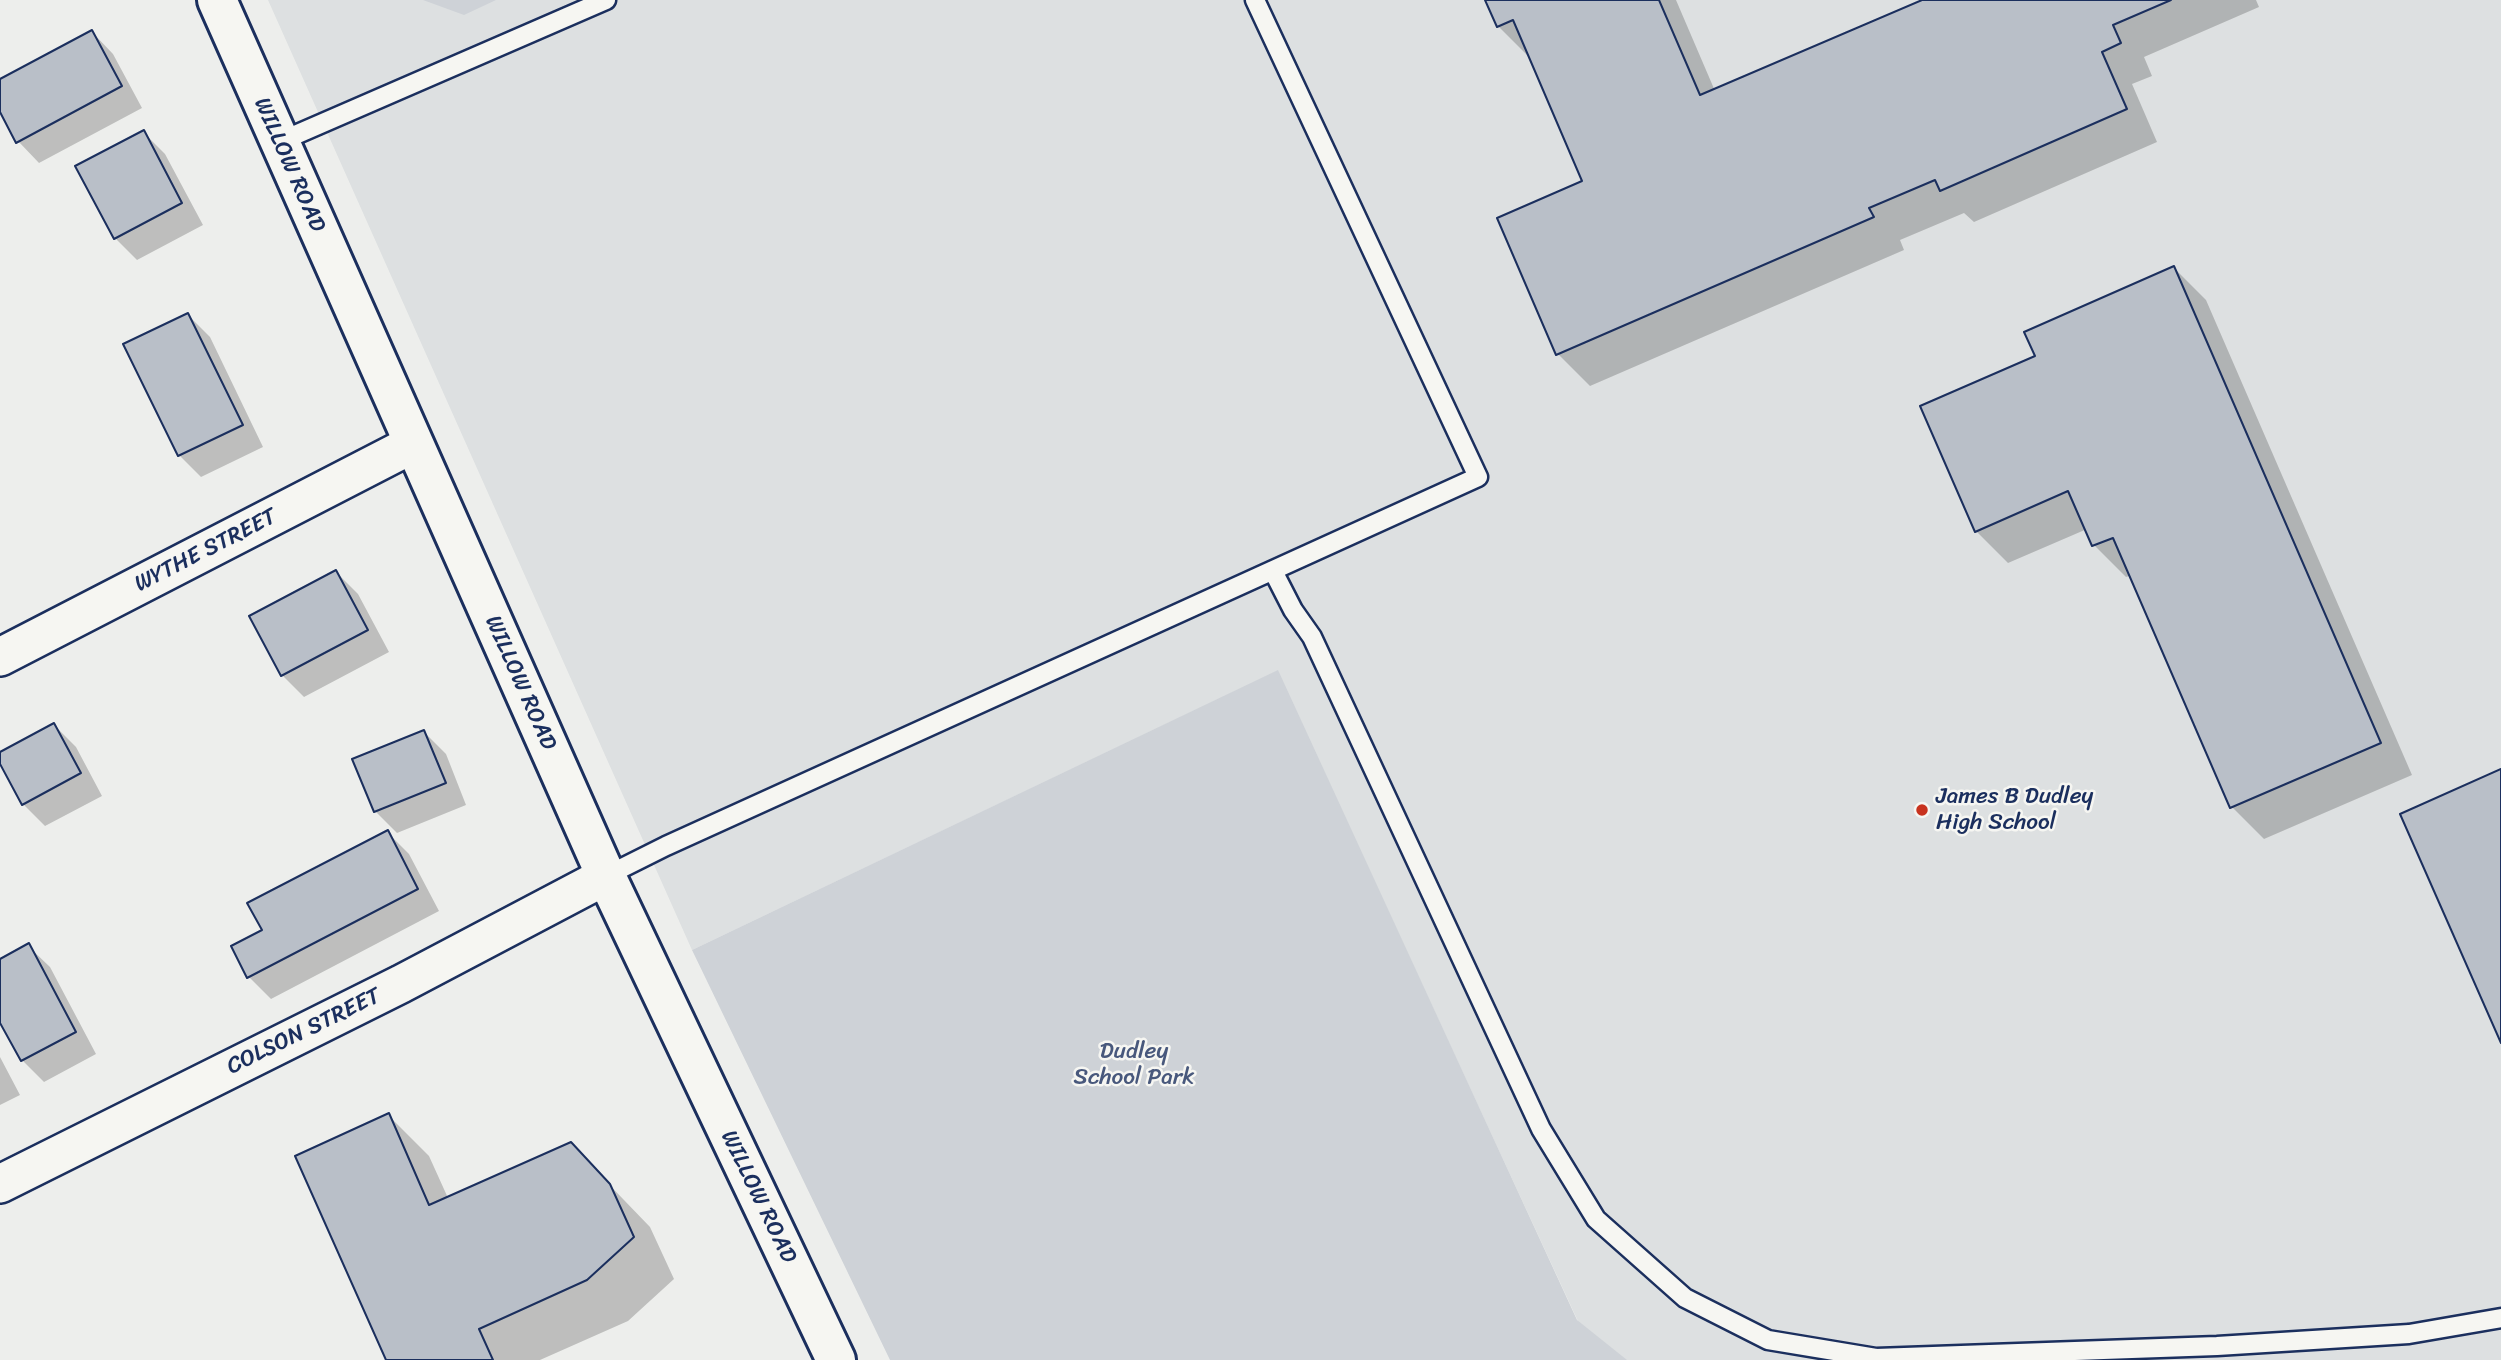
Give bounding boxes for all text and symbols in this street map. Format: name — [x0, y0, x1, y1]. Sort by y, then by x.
street label: WILLOW ROAD — [247, 93, 331, 237]
street label: WYTHE STREET — [130, 503, 282, 599]
street label: WILLOW ROAD — [478, 611, 562, 755]
place label: James B Dudley High School — [1936, 783, 2093, 837]
marker: James B Dudley High School — [1914, 802, 1930, 818]
street label: COLSON STREET — [223, 983, 385, 1081]
park label: Dudley School Park — [1073, 1038, 1195, 1092]
street label: WILLOW ROAD — [714, 1126, 802, 1268]

